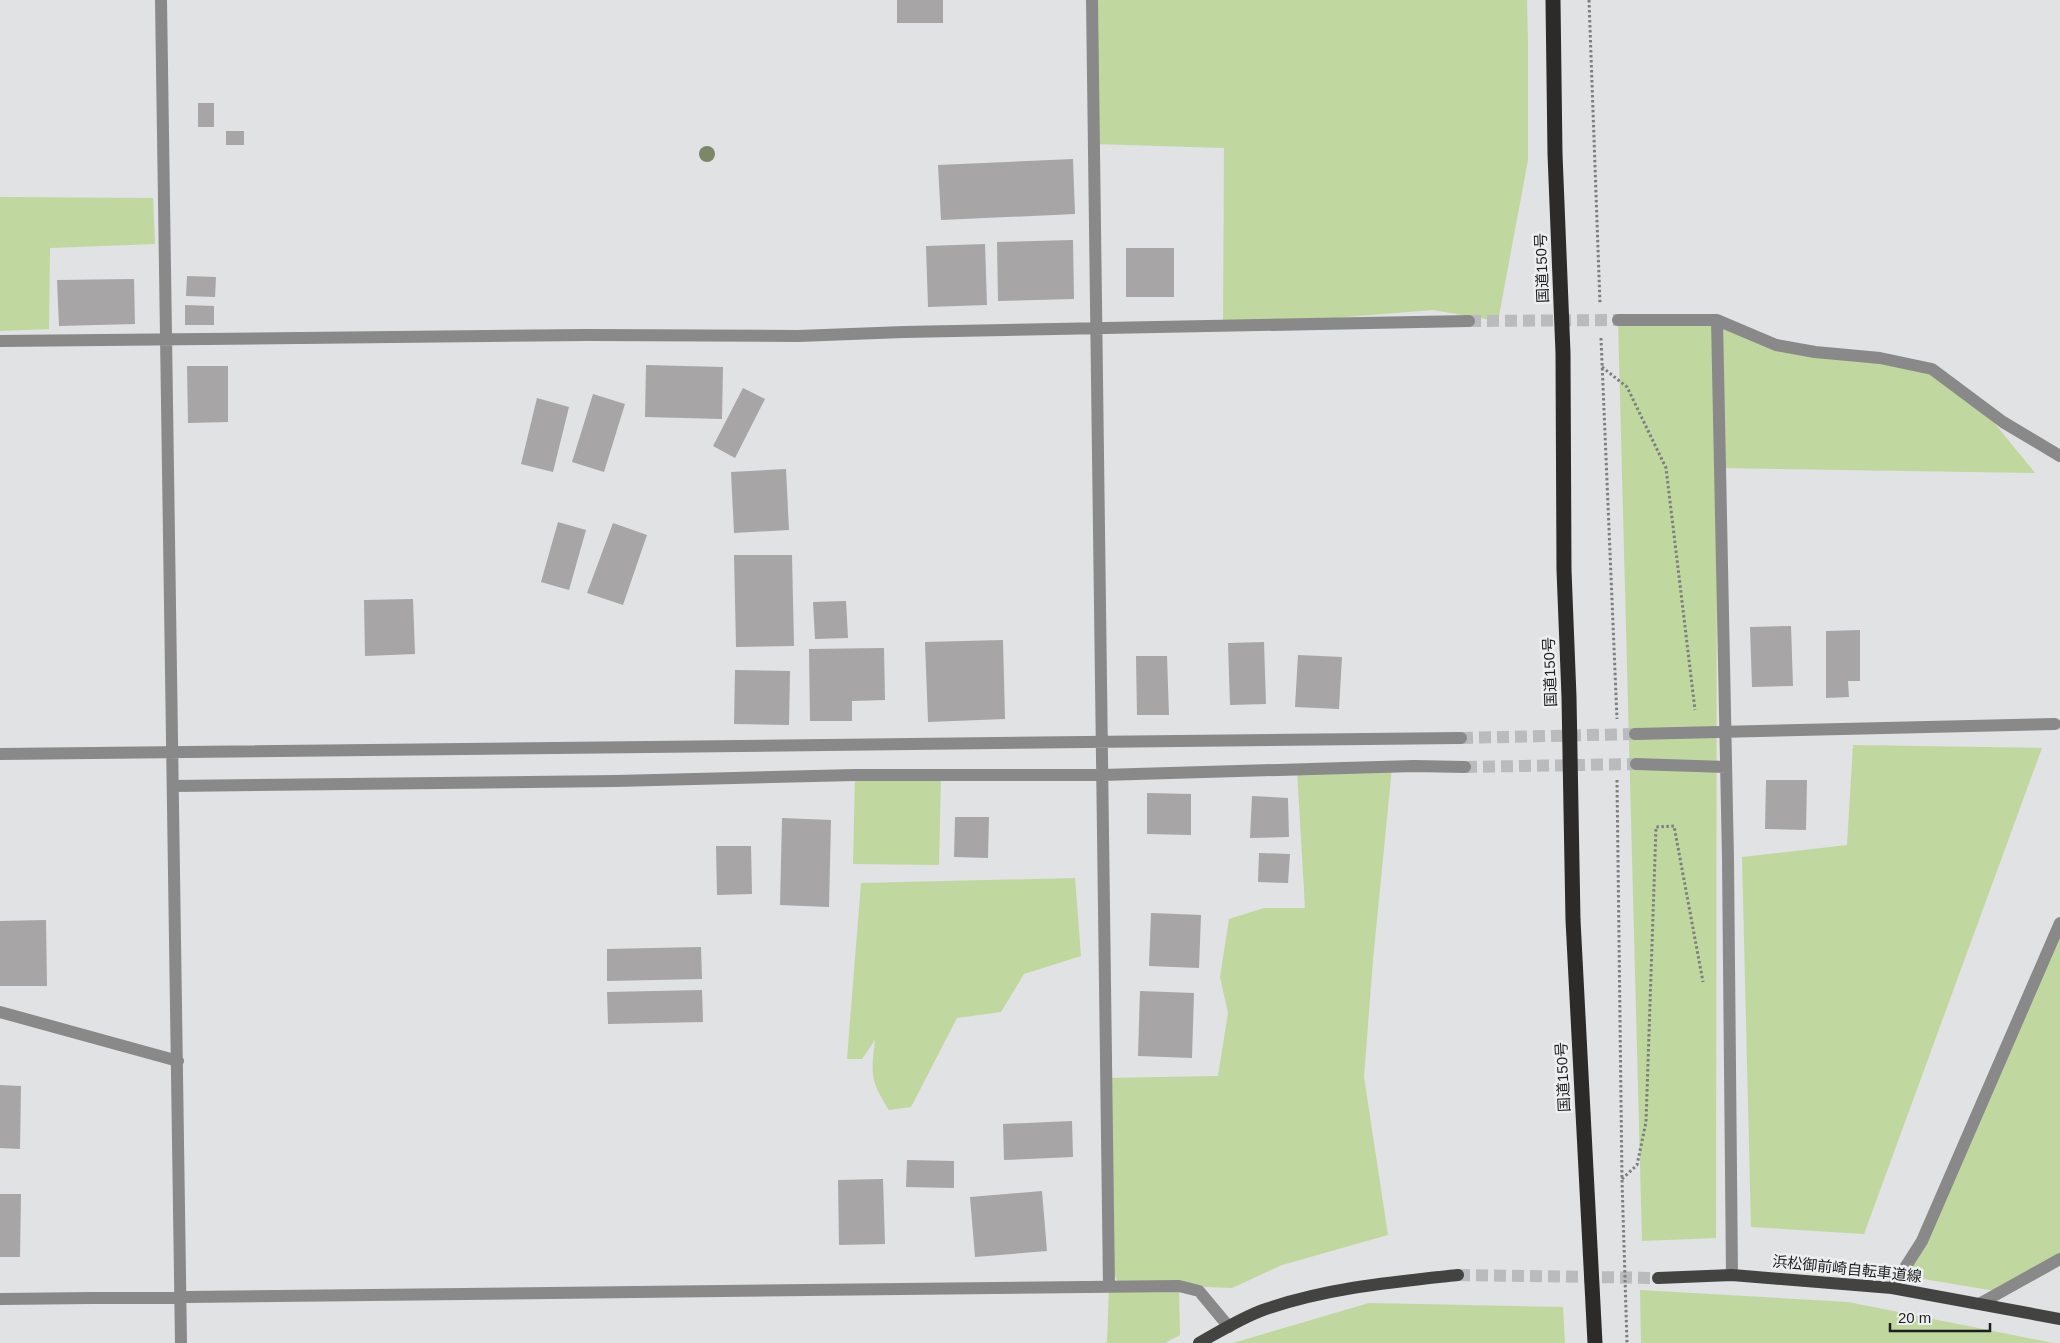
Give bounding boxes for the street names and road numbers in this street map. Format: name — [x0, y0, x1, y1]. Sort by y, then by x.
street label: 国道150号 — [1532, 233, 1551, 303]
street label: 国道150号 — [1540, 637, 1559, 707]
street label: 国道150号 — [1552, 1042, 1573, 1112]
street label: 浜松御前崎自転車道線 — [1772, 1252, 1923, 1285]

